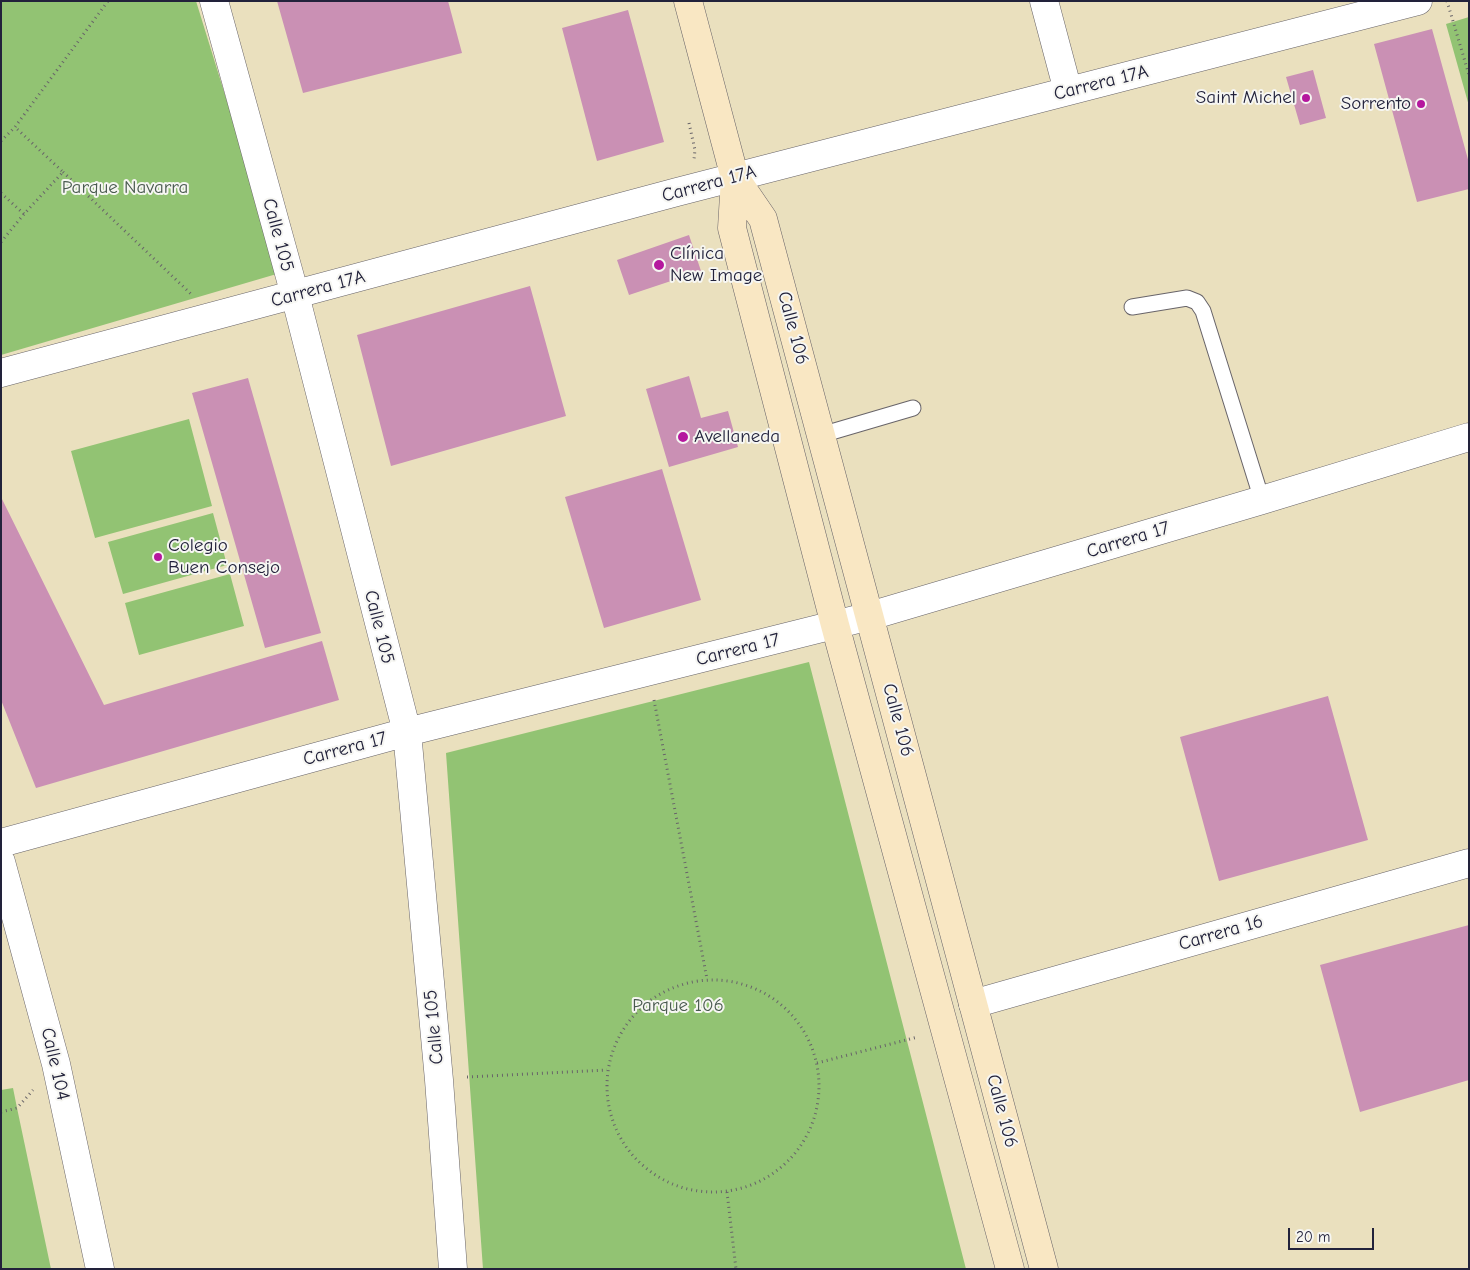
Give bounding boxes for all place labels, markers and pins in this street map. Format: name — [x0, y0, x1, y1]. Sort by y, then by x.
place label: Saint Michel — [1196, 87, 1296, 109]
marker: Saint Michel — [1300, 92, 1312, 104]
place label: Sorrento — [1341, 93, 1411, 115]
marker: Sorrento — [1415, 98, 1427, 110]
place label: Clínica New Image — [670, 243, 762, 287]
marker: Clínica New Image — [652, 258, 666, 272]
place label: Avellaneda — [694, 426, 780, 448]
marker: Avellaneda — [676, 430, 690, 444]
place label: Colegio Buen Consejo — [168, 535, 280, 579]
marker: Colegio Buen Consejo — [152, 551, 164, 563]

